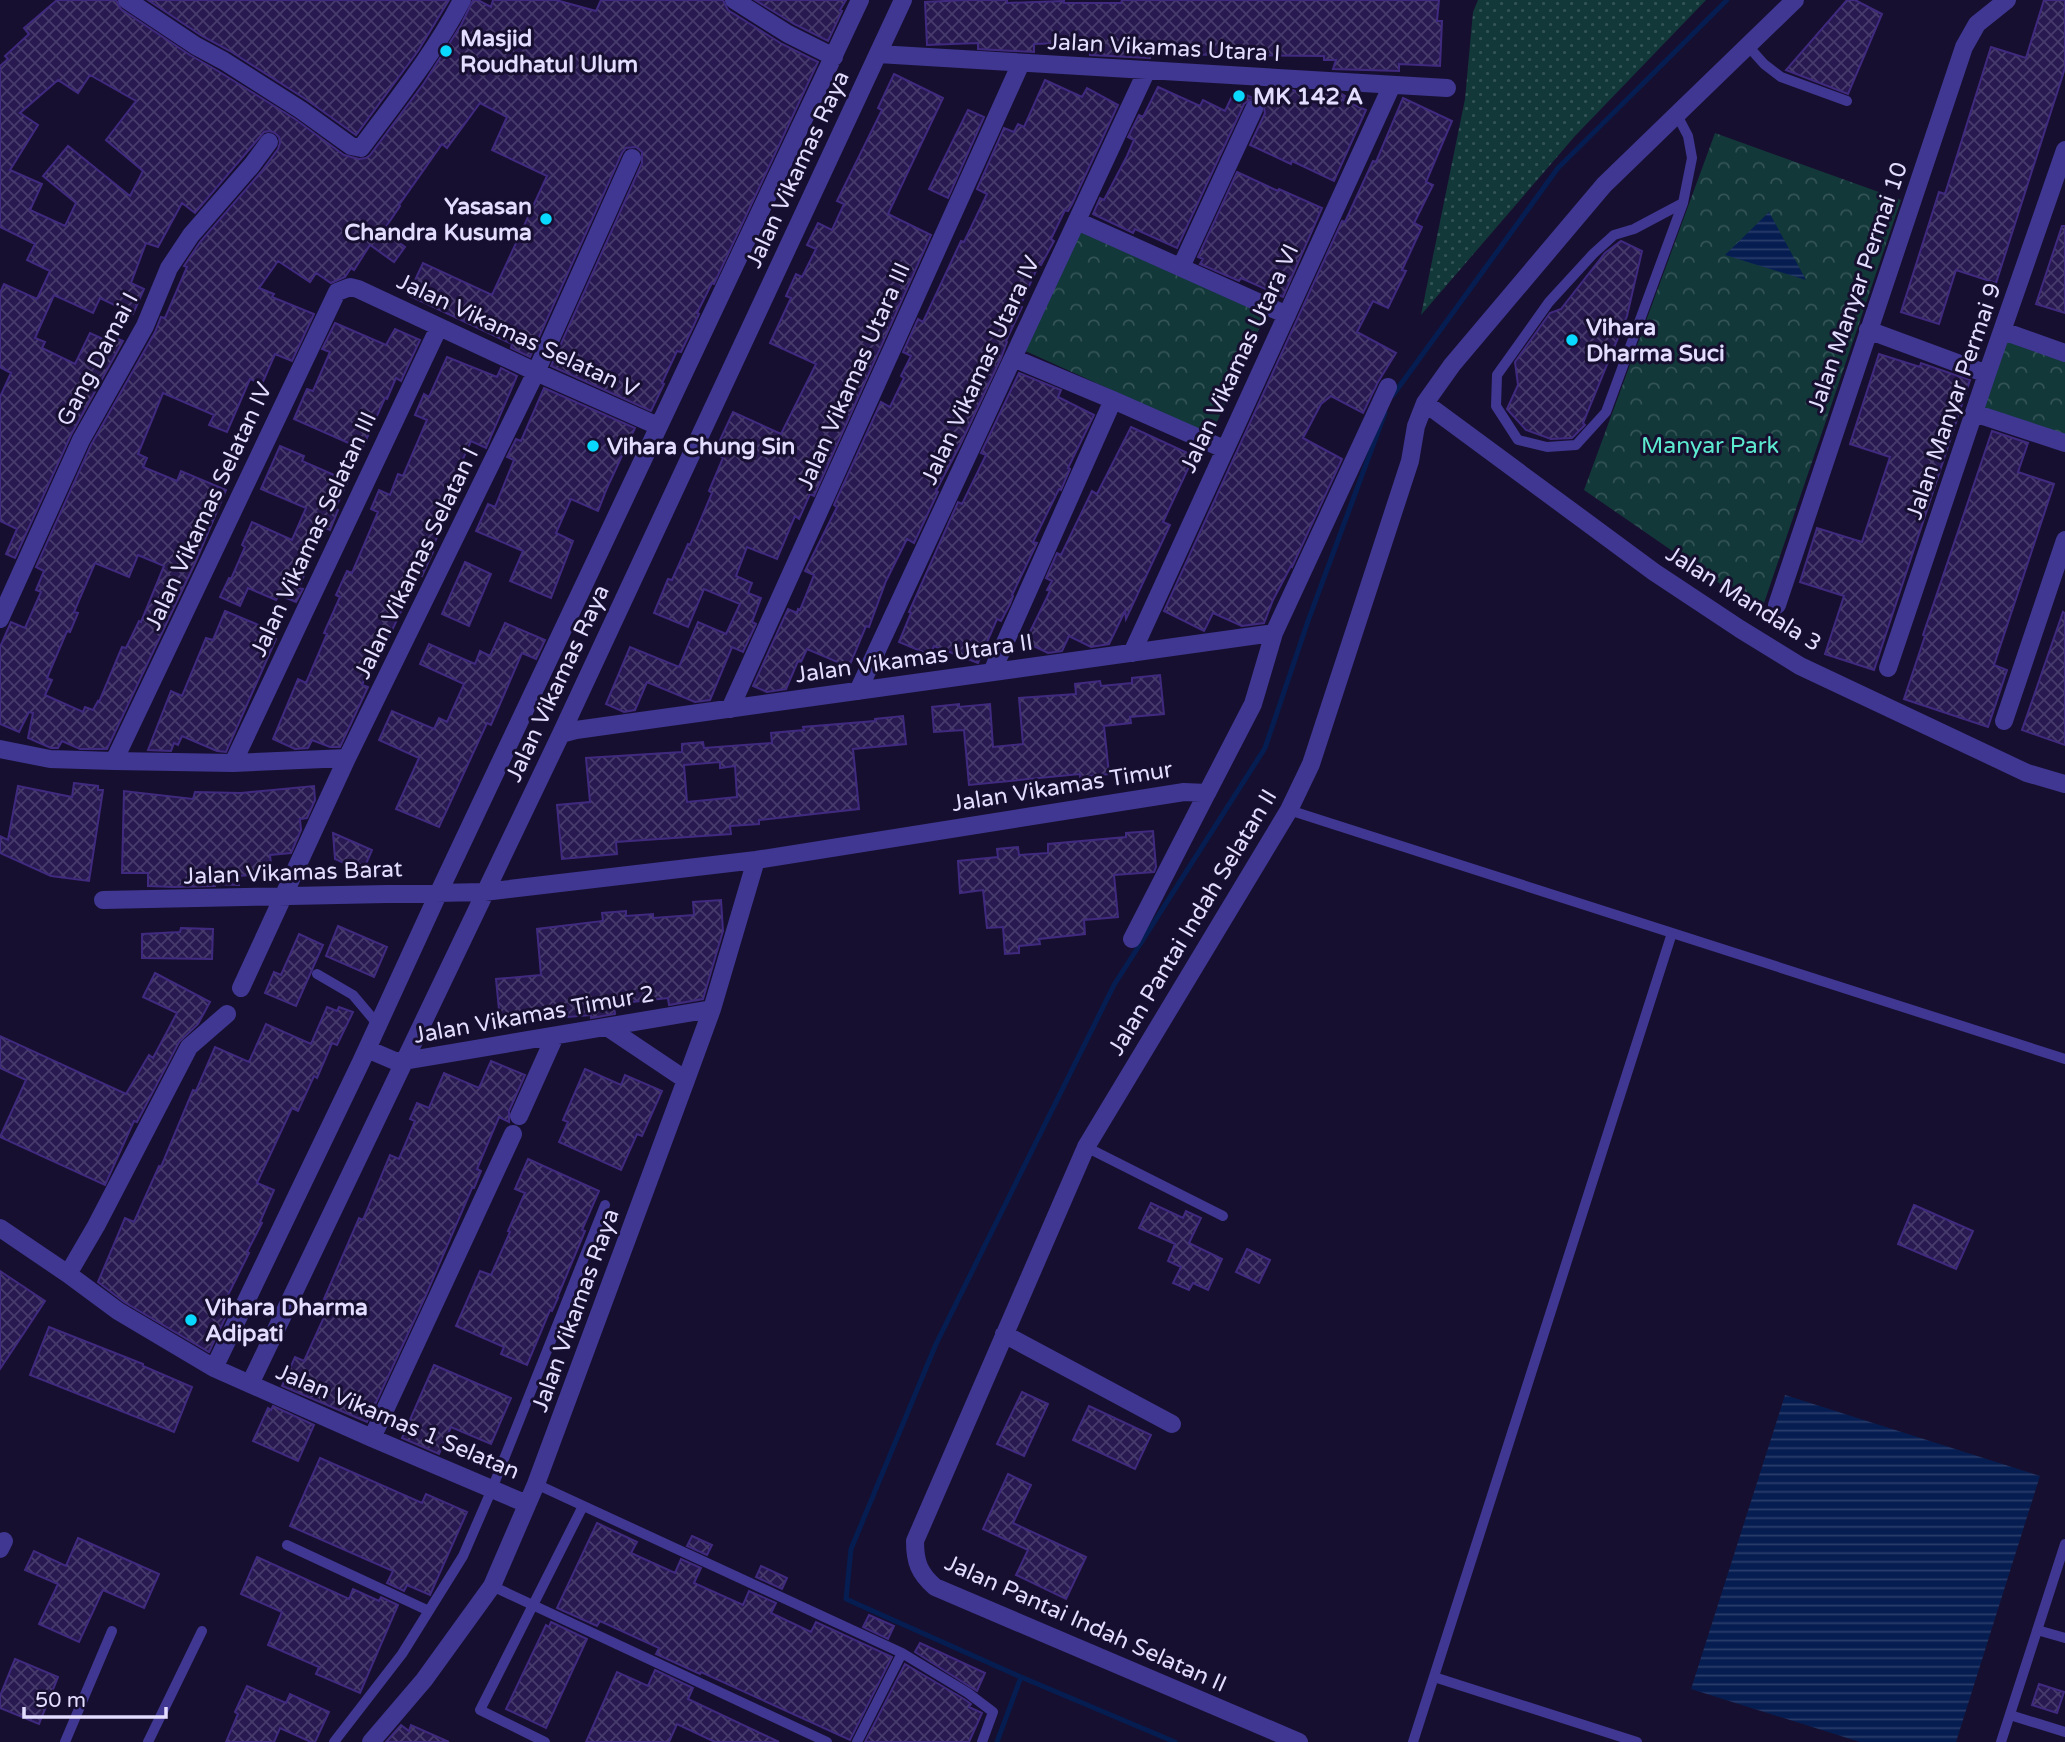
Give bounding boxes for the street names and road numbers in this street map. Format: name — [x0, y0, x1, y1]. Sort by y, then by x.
street label: Jalan Vikamas Utara I — [1047, 28, 1281, 68]
street label: Jalan Vikamas Raya — [740, 66, 856, 272]
street label: Jalan Manyar Permai 10 — [1802, 159, 1914, 416]
street label: Jalan Vikamas Utara VI — [1175, 240, 1305, 477]
street label: Jalan Vikamas Utara IV — [916, 252, 1046, 489]
street label: Jalan Vikamas Utara III — [791, 258, 917, 495]
street label: Jalan Vikamas Selatan V — [392, 268, 643, 404]
street label: Jalan Manyar Permai 9 — [1900, 279, 2008, 523]
street label: Gang Damai I — [51, 288, 145, 431]
street label: Jalan Vikamas Selatan IV — [139, 378, 279, 635]
street label: Jalan Vikamas Selatan III — [245, 408, 383, 661]
street label: Jalan Vikamas Selatan I — [349, 443, 485, 684]
street label: Jalan Mandala 3 — [1661, 540, 1826, 658]
street label: Jalan Vikamas Raya — [500, 580, 616, 786]
street label: Jalan Vikamas Utara II — [793, 628, 1035, 690]
street label: Jalan Vikamas Timur — [950, 756, 1175, 818]
street label: Jalan Pantai Indah Selatan II — [1102, 784, 1283, 1061]
street label: Jalan Vikamas Barat — [183, 855, 403, 891]
street label: Jalan Vikamas Timur 2 — [412, 980, 657, 1050]
street label: Jalan Vikamas Raya — [526, 1205, 626, 1416]
street label: Jalan Vikamas 1 Selatan — [272, 1358, 524, 1486]
street label: Jalan Pantai Indah Selatan II — [940, 1549, 1231, 1699]

